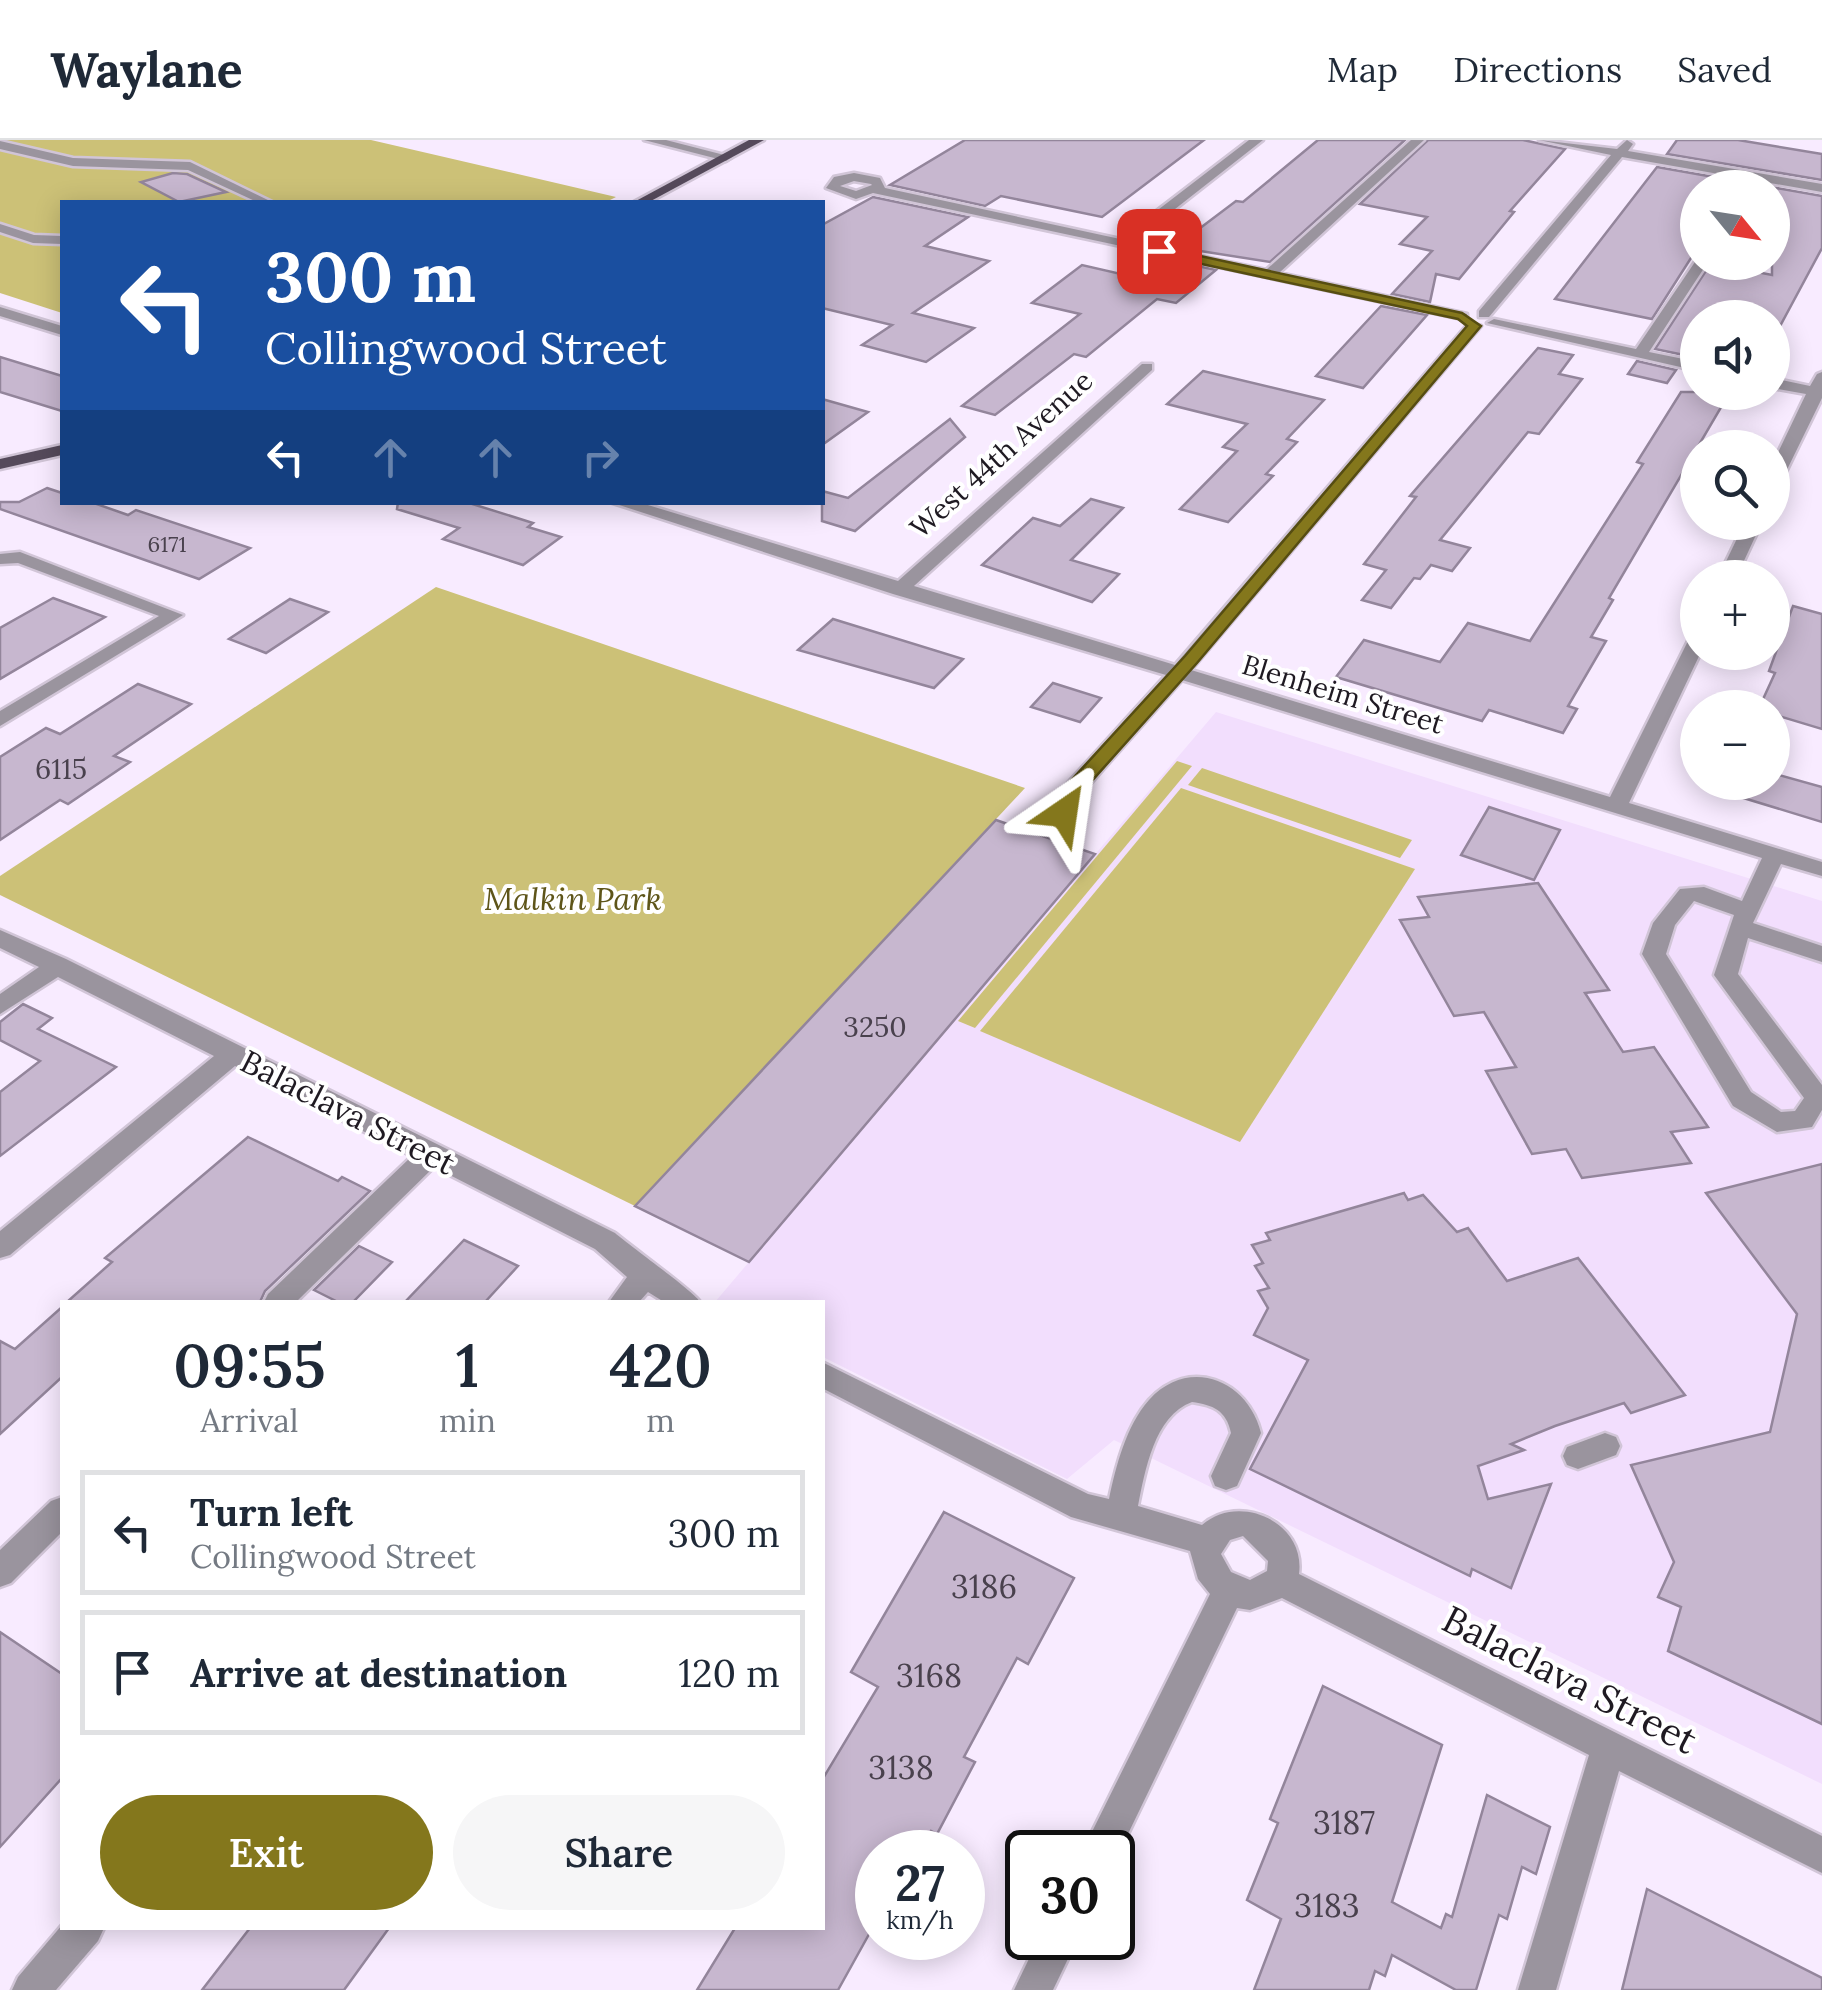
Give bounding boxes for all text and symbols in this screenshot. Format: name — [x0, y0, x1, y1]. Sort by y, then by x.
text: Waylane — [50, 39, 243, 100]
text: Map — [1327, 47, 1398, 92]
text: Directions — [1453, 47, 1622, 92]
text: Saved — [1677, 47, 1772, 92]
north arrow — [1680, 170, 1790, 280]
map controls — [1680, 170, 1790, 800]
pin — [1117, 209, 1202, 294]
icon: arrive — [1132, 224, 1187, 279]
text: 300 m — [265, 232, 476, 321]
icon: left — [100, 240, 230, 370]
button: sound — [1680, 300, 1790, 410]
text: Collingwood Street — [265, 319, 667, 376]
street label: West 44th Avenue — [902, 363, 1100, 545]
icon: left — [258, 430, 313, 485]
icon: ahead — [363, 430, 418, 485]
icon: ahead — [468, 430, 523, 485]
icon: right — [573, 430, 628, 485]
button: search — [1680, 430, 1790, 540]
house number: 6171 — [148, 530, 186, 558]
button: + — [1680, 560, 1790, 670]
street label: Blenheim Street — [1238, 646, 1448, 742]
button: − — [1680, 690, 1790, 800]
house number: 6115 — [35, 751, 87, 787]
position arrow — [1012, 761, 1116, 865]
park label: Malkin Park — [484, 878, 662, 919]
house number: 3250 — [843, 1009, 907, 1045]
street label: Balaclava Street — [234, 1040, 463, 1184]
text: 09:55 — [173, 1327, 326, 1403]
text: 1 — [456, 1327, 479, 1403]
text: 420 — [609, 1327, 712, 1403]
text: Arrival — [201, 1400, 298, 1441]
text: min — [439, 1400, 496, 1441]
text: m — [646, 1400, 675, 1441]
text: Turn left — [190, 1488, 353, 1536]
icon: left — [105, 1505, 160, 1560]
text: 300 m — [668, 1509, 780, 1557]
text: Collingwood Street — [190, 1536, 476, 1577]
house number: 3186 — [951, 1566, 1017, 1607]
street label: Balaclava Street — [1435, 1594, 1705, 1764]
icon: arrive — [105, 1645, 160, 1700]
text: Arrive at destination — [190, 1649, 567, 1697]
text: 120 m — [678, 1649, 780, 1697]
house number: 3168 — [896, 1655, 962, 1696]
house number: 3138 — [868, 1747, 934, 1788]
button: Exit — [100, 1795, 433, 1910]
button: Share — [453, 1795, 785, 1910]
house number: 3187 — [1313, 1802, 1375, 1843]
speed limit sign: 30 — [1005, 1830, 1135, 1960]
text: 27 — [895, 1851, 945, 1915]
house number: 3183 — [1294, 1885, 1360, 1926]
text: km/h — [886, 1904, 954, 1936]

